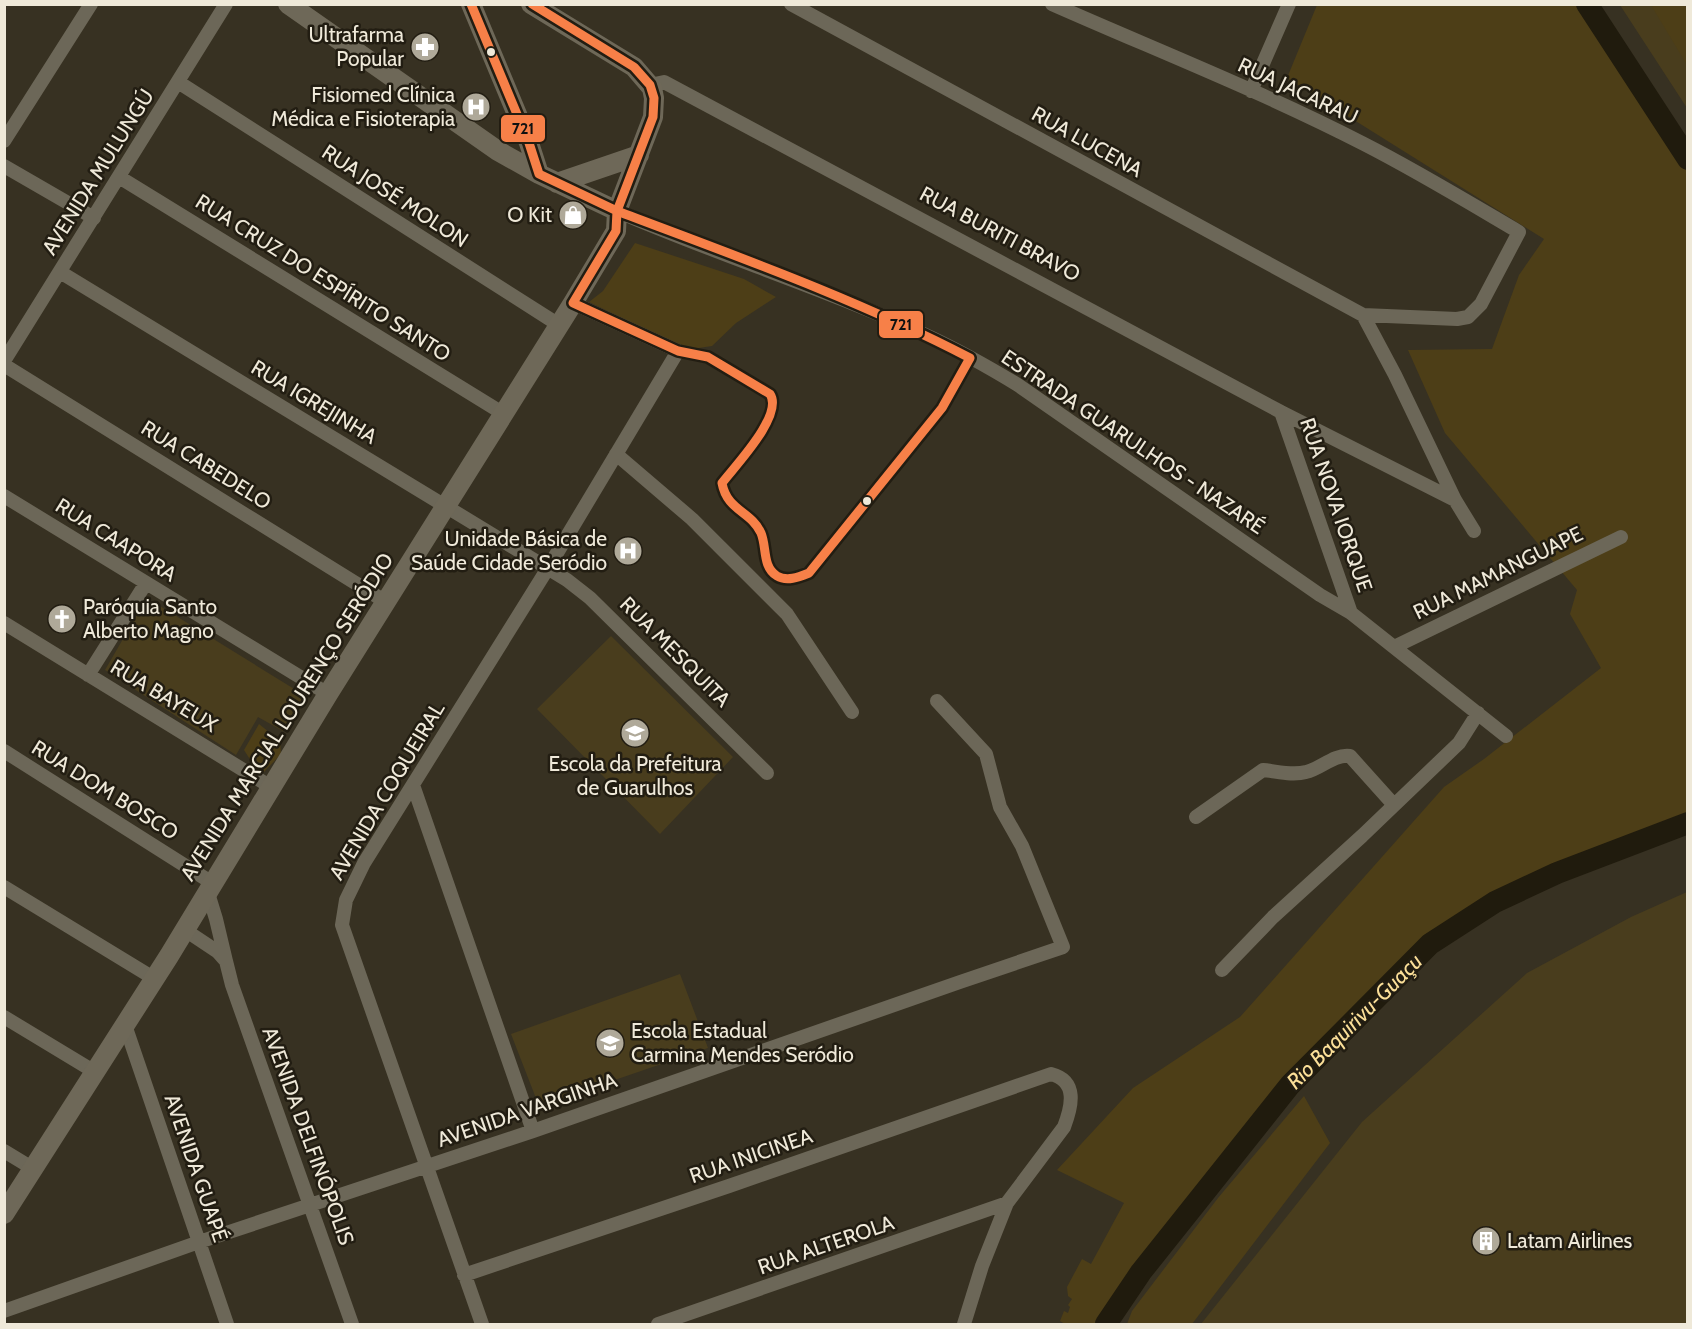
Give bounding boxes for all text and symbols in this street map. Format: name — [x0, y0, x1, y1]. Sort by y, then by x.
place label: Ultrafarma Popular — [309, 22, 404, 71]
pharmacy icon: Ultrafarma Popular — [409, 31, 441, 63]
unlabelled marker — [485, 46, 497, 58]
street label: RUA JACARAU — [1234, 52, 1362, 129]
place label: Fisiomed Clínica Médica e Fisioterapia — [271, 82, 455, 131]
street label: AVENIDA MULUNGÚ — [36, 84, 159, 259]
hospital icon: Fisiomed Clínica Médica e Fisioterapia — [460, 91, 492, 123]
street label: RUA LUCENA — [1027, 101, 1147, 182]
line badge: 721 — [500, 114, 546, 143]
text: 721 — [512, 119, 534, 138]
street label: RUA JOSÉ MOLON — [317, 139, 473, 252]
street label: RUA BURITI BRAVO — [916, 181, 1085, 286]
street label: RUA CRUZ DO ESPÍRITO SANTO — [191, 189, 455, 367]
shop icon: O Kit — [557, 199, 589, 231]
place label: O Kit — [507, 202, 552, 227]
line badge: 721 — [878, 310, 924, 339]
text: 721 — [890, 315, 912, 334]
street label: ESTRADA GUARULHOS - NAZARÉ — [997, 344, 1270, 539]
street label: RUA IGREJINHA — [247, 354, 382, 449]
street label: RUA NOVA IORQUE — [1295, 414, 1378, 595]
street label: RUA CABEDELO — [137, 415, 276, 514]
street label: RUA CAAPORA — [51, 492, 181, 587]
unlabelled marker — [861, 495, 873, 507]
street label: RUA MAMANGUAPE — [1409, 521, 1587, 624]
place label: Unidade Básica de Saúde Cidade Seródio — [411, 526, 607, 575]
hospital icon: Unidade Básica de Saúde Cidade Seródio — [612, 535, 644, 567]
street label: AVENIDA MARCIAL LOURENÇO SERÓDIO — [175, 548, 398, 885]
street label: RUA MESQUITA — [615, 591, 736, 712]
place label: Paróquia Santo Alberto Magno — [83, 594, 217, 643]
church icon: Paróquia Santo Alberto Magno — [46, 603, 78, 635]
street label: RUA BAYEUX — [106, 654, 223, 738]
street label: AVENIDA COQUEIRAL — [324, 697, 450, 884]
school or university icon: Escola da Prefeitura de Guarulhos — [619, 717, 651, 749]
street label: RUA DOM BOSCO — [27, 734, 183, 845]
place label: Escola da Prefeitura de Guarulhos — [549, 751, 721, 800]
water label: Rio Baquirivu-Guaçu — [1281, 948, 1428, 1095]
place label: Escola Estadual Carmina Mendes Seródio — [631, 1018, 854, 1067]
street label: AVENIDA DELFINÓPOLIS — [257, 1023, 360, 1248]
school or university icon: Escola Estadual Carmina Mendes Seródio — [594, 1027, 626, 1059]
street label: AVENIDA VARGINHA — [434, 1067, 620, 1152]
street label: AVENIDA GUAPÉ — [159, 1091, 233, 1245]
street label: RUA INICINEA — [686, 1123, 816, 1188]
street label: RUA ALTEROLA — [754, 1210, 897, 1280]
building icon: Latam Airlines — [1470, 1225, 1502, 1257]
place label: Latam Airlines — [1507, 1228, 1633, 1253]

